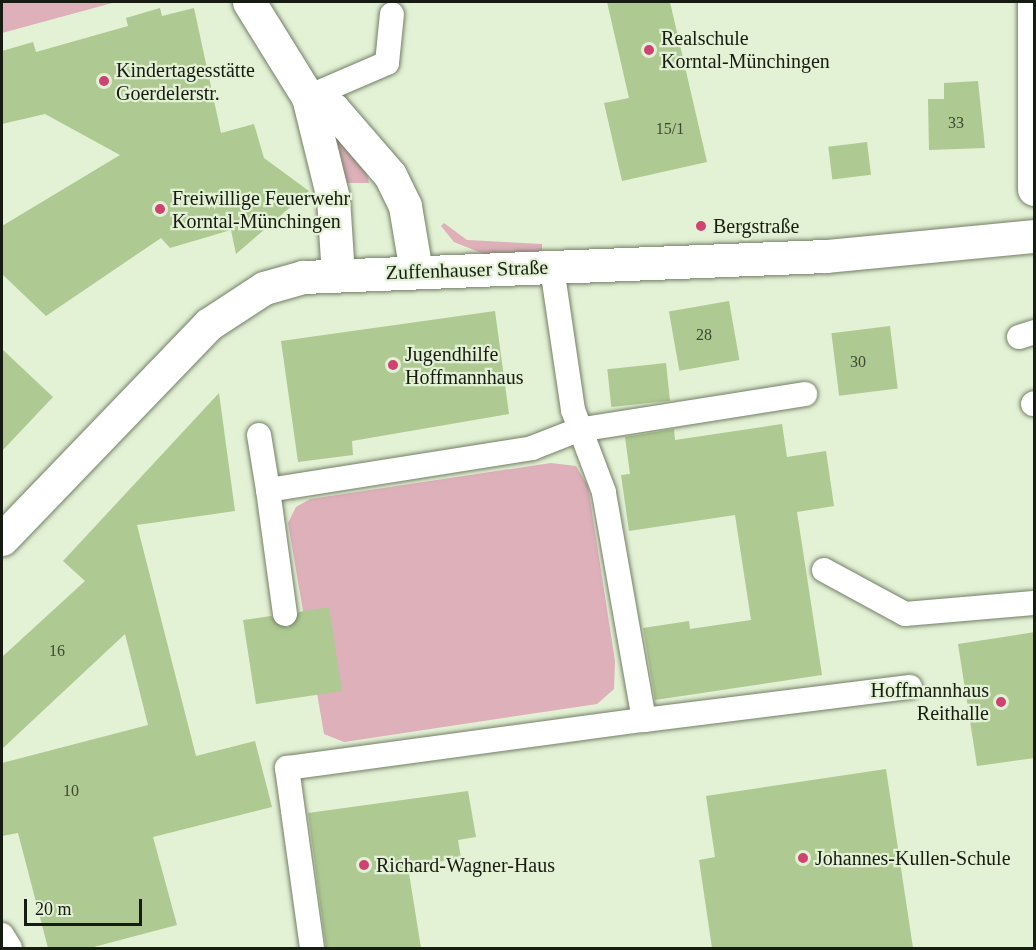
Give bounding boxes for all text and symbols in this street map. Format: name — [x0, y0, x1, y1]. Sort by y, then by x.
place label: Realschule Korntal-Münchingen — [661, 27, 830, 74]
marker: Realschule Korntal-Münchingen — [642, 43, 656, 57]
place label: Kindertagesstätte Goerdelerstr. — [116, 58, 255, 105]
marker: Kindertagesstätte Goerdelerstr. — [97, 74, 111, 88]
house number: 33 — [948, 113, 964, 133]
house number: 15/1 — [656, 119, 684, 139]
place label: Freiwillige Feuerwehr Korntal-Münchingen — [172, 186, 350, 233]
marker: Freiwillige Feuerwehr Korntal-Münchingen — [153, 202, 167, 216]
place label: Bergstraße — [713, 214, 799, 238]
marker: Bergstraße — [694, 219, 708, 233]
street label: Zuffenhauser Straße — [385, 255, 549, 285]
house number: 28 — [696, 325, 712, 345]
place label: Jugendhilfe Hoffmannhaus — [405, 342, 523, 389]
house number: 30 — [850, 352, 866, 372]
marker: Jugendhilfe Hoffmannhaus — [386, 358, 400, 372]
house number: 16 — [49, 641, 65, 661]
place label: Hoffmannhaus Reithalle — [871, 678, 989, 725]
marker: Hoffmannhaus Reithalle — [994, 695, 1008, 709]
house number: 10 — [63, 781, 79, 801]
place label: Johannes-Kullen-Schule — [815, 846, 1011, 870]
marker: Johannes-Kullen-Schule — [796, 851, 810, 865]
place label: Richard-Wagner-Haus — [376, 853, 555, 877]
marker: Richard-Wagner-Haus — [357, 858, 371, 872]
scale bar — [27, 887, 146, 925]
text: 20 m — [35, 899, 72, 919]

